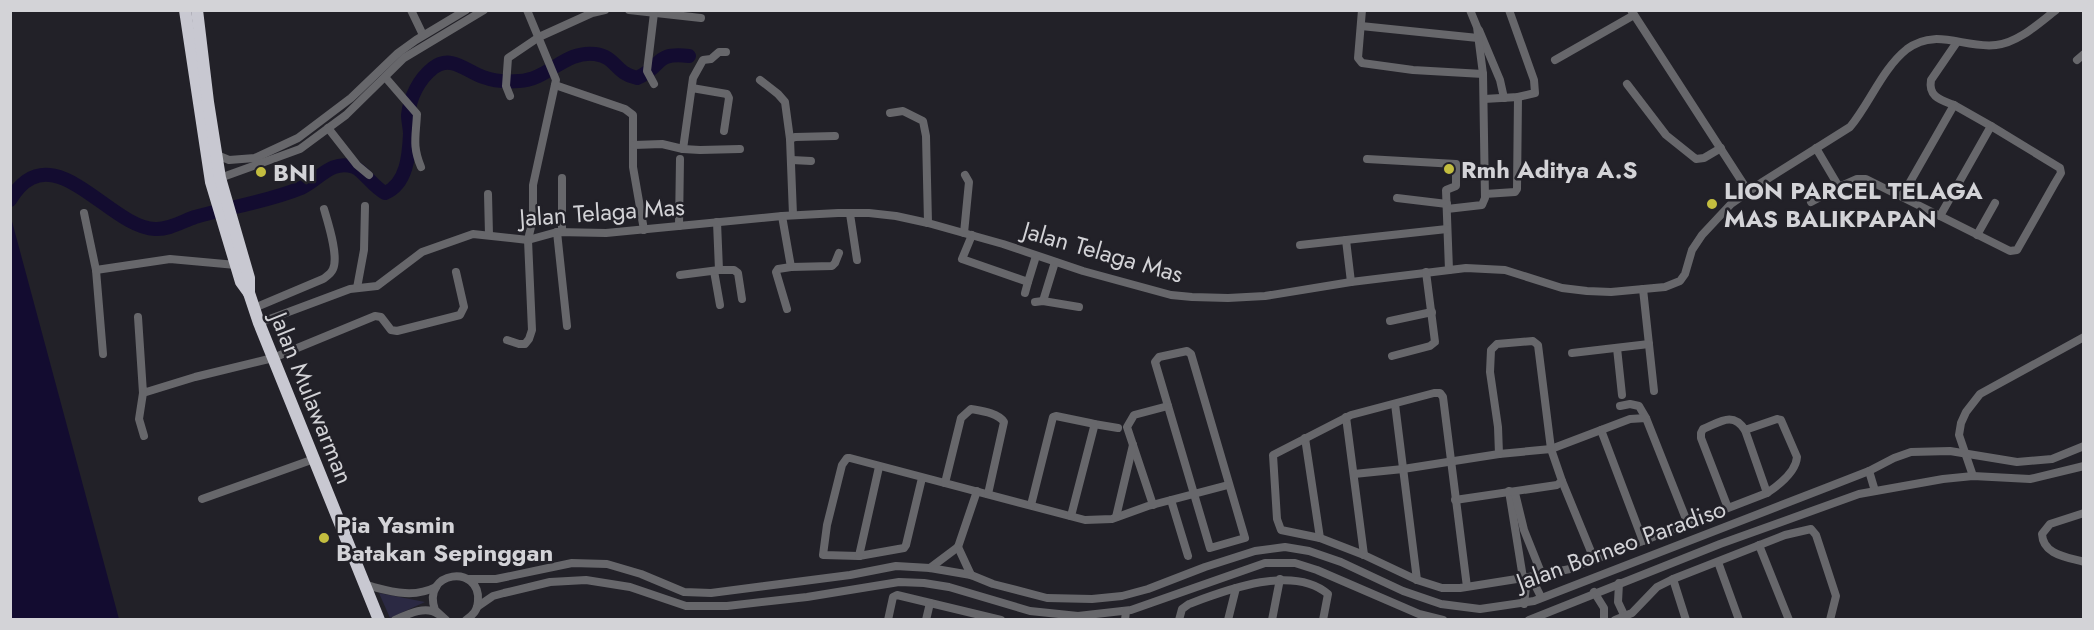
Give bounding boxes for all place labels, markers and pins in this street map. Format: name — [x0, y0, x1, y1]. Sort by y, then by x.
place label: Rmh Aditya A.S — [1461, 152, 1638, 187]
place label: BNI — [273, 155, 316, 190]
marker: Rmh Aditya A.S — [1442, 162, 1456, 176]
marker: BNI — [254, 165, 268, 179]
place label: LION PARCEL TELAGA MAS BALIKPAPAN — [1724, 173, 1983, 236]
marker: LION PARCEL TELAGA MAS BALIKPAPAN — [1705, 197, 1719, 211]
place label: Pia Yasmin Batakan Sepinggan — [336, 507, 553, 570]
marker: Pia Yasmin Batakan Sepinggan — [317, 531, 331, 545]

